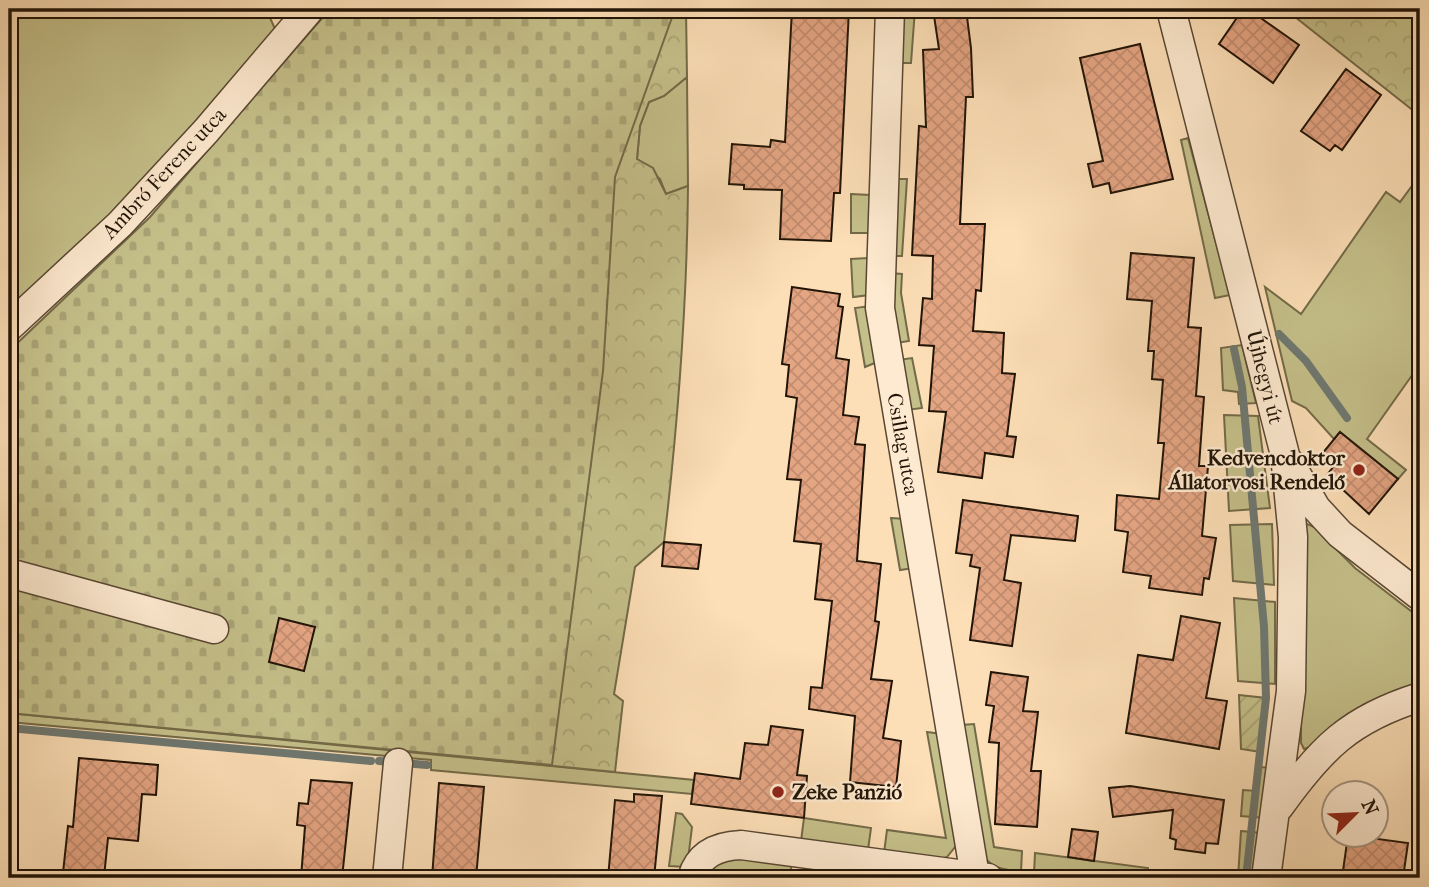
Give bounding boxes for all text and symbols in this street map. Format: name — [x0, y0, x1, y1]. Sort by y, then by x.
street label: Ambró Ferenc utca — [96, 102, 231, 244]
street label: Újhegyi út — [1242, 327, 1288, 427]
street label: Csillag utca — [882, 391, 924, 497]
place label: Kedvencdoktor Állatorvosi Rendelő — [1166, 446, 1346, 494]
marker: Kedvencdoktor Állatorvosi Rendelő — [1351, 462, 1367, 478]
north arrow — [1320, 778, 1390, 848]
place label: Zeke Panzió — [792, 780, 903, 804]
marker: Zeke Panzió — [770, 784, 786, 800]
text: N — [1357, 796, 1383, 819]

